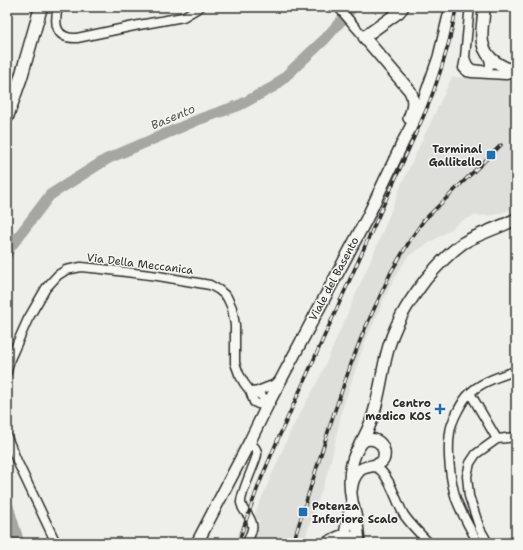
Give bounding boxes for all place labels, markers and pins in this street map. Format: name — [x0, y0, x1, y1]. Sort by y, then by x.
place label: Terminal Gallitello — [429, 142, 482, 170]
marker: Terminal Gallitello — [485, 149, 497, 161]
place label: Centro medico KOS — [365, 396, 431, 424]
marker: Centro medico KOS — [434, 403, 446, 415]
place label: Potenza Inferiore Scalo — [312, 499, 398, 527]
marker: Potenza Inferiore Scalo — [297, 506, 309, 518]

